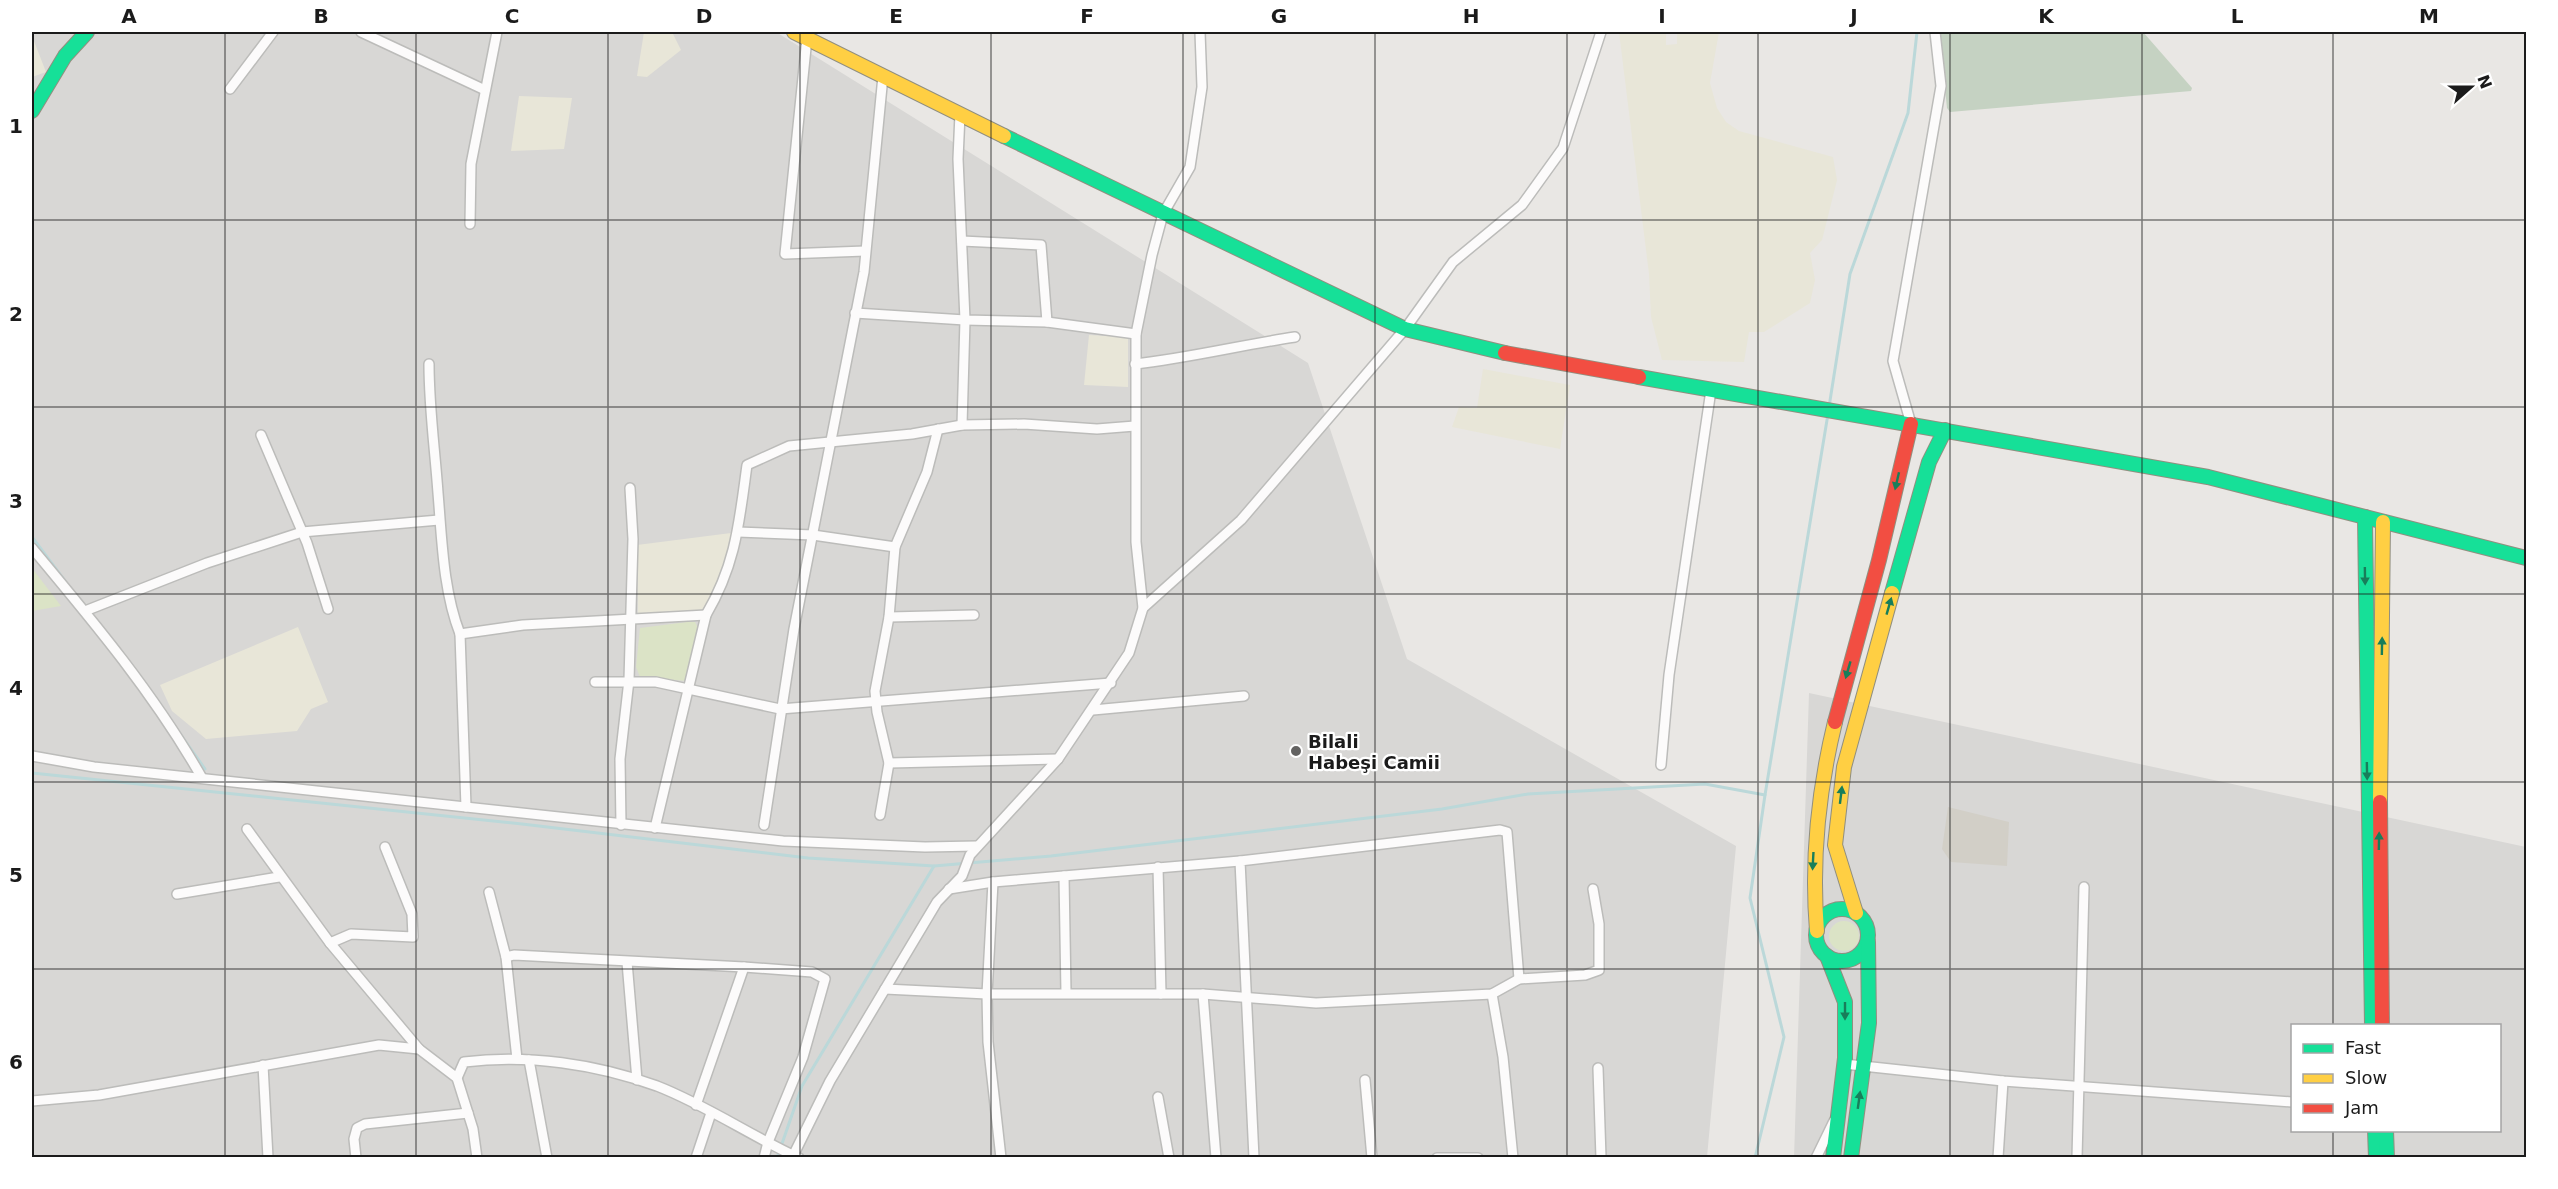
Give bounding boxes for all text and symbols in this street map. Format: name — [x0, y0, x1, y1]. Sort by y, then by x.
text: A — [121, 4, 137, 28]
text: B — [313, 4, 329, 28]
text: C — [505, 4, 519, 28]
text: D — [696, 4, 712, 28]
text: E — [889, 4, 903, 28]
text: F — [1080, 4, 1094, 28]
text: G — [1271, 4, 1287, 28]
text: H — [1463, 4, 1479, 28]
text: I — [1658, 4, 1666, 28]
text: J — [1848, 4, 1858, 28]
text: K — [2038, 4, 2055, 28]
text: L — [2231, 4, 2244, 28]
text: M — [2419, 4, 2439, 28]
north arrow — [2441, 57, 2501, 117]
text: N — [2473, 72, 2496, 91]
text: 1 — [9, 114, 23, 138]
text: 2 — [9, 302, 23, 326]
one-way arrow — [1892, 472, 1901, 491]
text: 3 — [9, 489, 23, 513]
one-way arrow — [2360, 566, 2370, 585]
one-way arrow — [1885, 597, 1894, 615]
one-way arrow — [2377, 637, 2387, 656]
one-way arrow — [1843, 661, 1852, 679]
text: 4 — [9, 676, 23, 700]
place label: Bilali Habeşi Camii — [1308, 731, 1440, 773]
marker: Bilali Habeşi Camii — [1289, 744, 1303, 758]
one-way arrow — [2362, 761, 2372, 780]
one-way arrow — [1836, 785, 1846, 804]
one-way arrow — [2375, 832, 2384, 851]
one-way arrow — [1808, 852, 1817, 871]
text: 5 — [9, 863, 23, 887]
one-way arrow — [1840, 1002, 1850, 1021]
legend — [2291, 1024, 2501, 1132]
text: Fast — [2345, 1037, 2381, 1058]
text: 6 — [9, 1050, 23, 1074]
text: Slow — [2345, 1067, 2387, 1088]
one-way arrow — [1855, 1090, 1864, 1109]
text: Jam — [2344, 1097, 2379, 1118]

